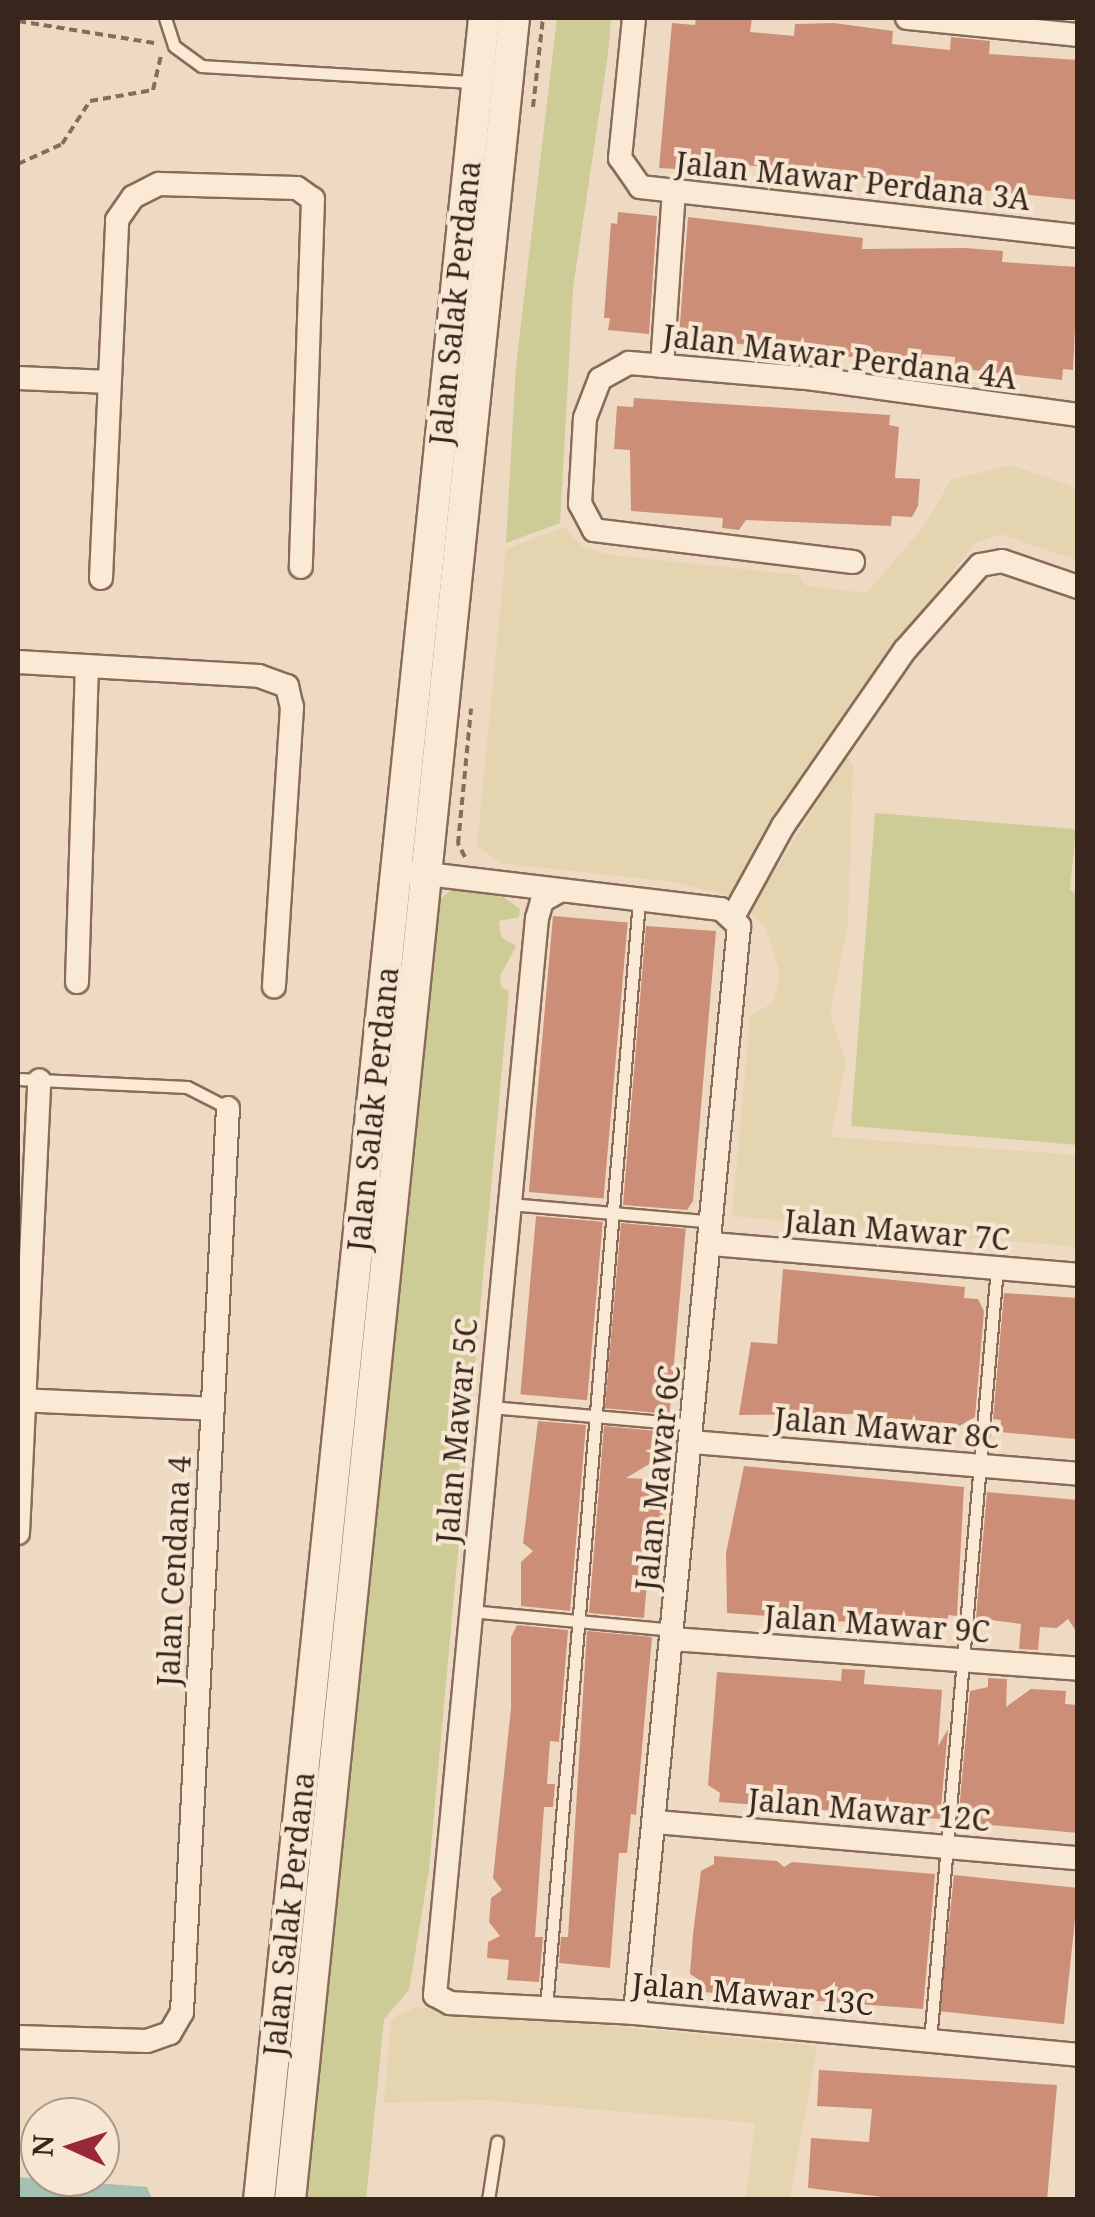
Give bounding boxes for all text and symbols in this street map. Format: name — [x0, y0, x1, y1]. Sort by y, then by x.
street label: Jalan Mawar Perdana 3A — [674, 144, 1032, 218]
street label: Jalan Salak Perdana — [422, 159, 488, 447]
street label: Jalan Mawar Perdana 4A — [661, 317, 1019, 397]
street label: Jalan Salak Perdana — [340, 965, 406, 1253]
street label: Jalan Mawar 7C — [783, 1202, 1011, 1258]
street label: Jalan Mawar 5C — [429, 1317, 485, 1545]
street label: Jalan Mawar 6C — [628, 1364, 688, 1592]
street label: Jalan Mawar 8C — [773, 1400, 1001, 1456]
street label: Jalan Cendana 4 — [150, 1455, 198, 1687]
street label: Jalan Mawar 9C — [763, 1598, 991, 1650]
street label: Jalan Salak Perdana — [256, 1770, 322, 2058]
street label: Jalan Mawar 12C — [747, 1781, 991, 1839]
street label: Jalan Mawar 13C — [631, 1965, 875, 2023]
north arrow — [20, 2097, 120, 2197]
text: N — [22, 2134, 62, 2158]

